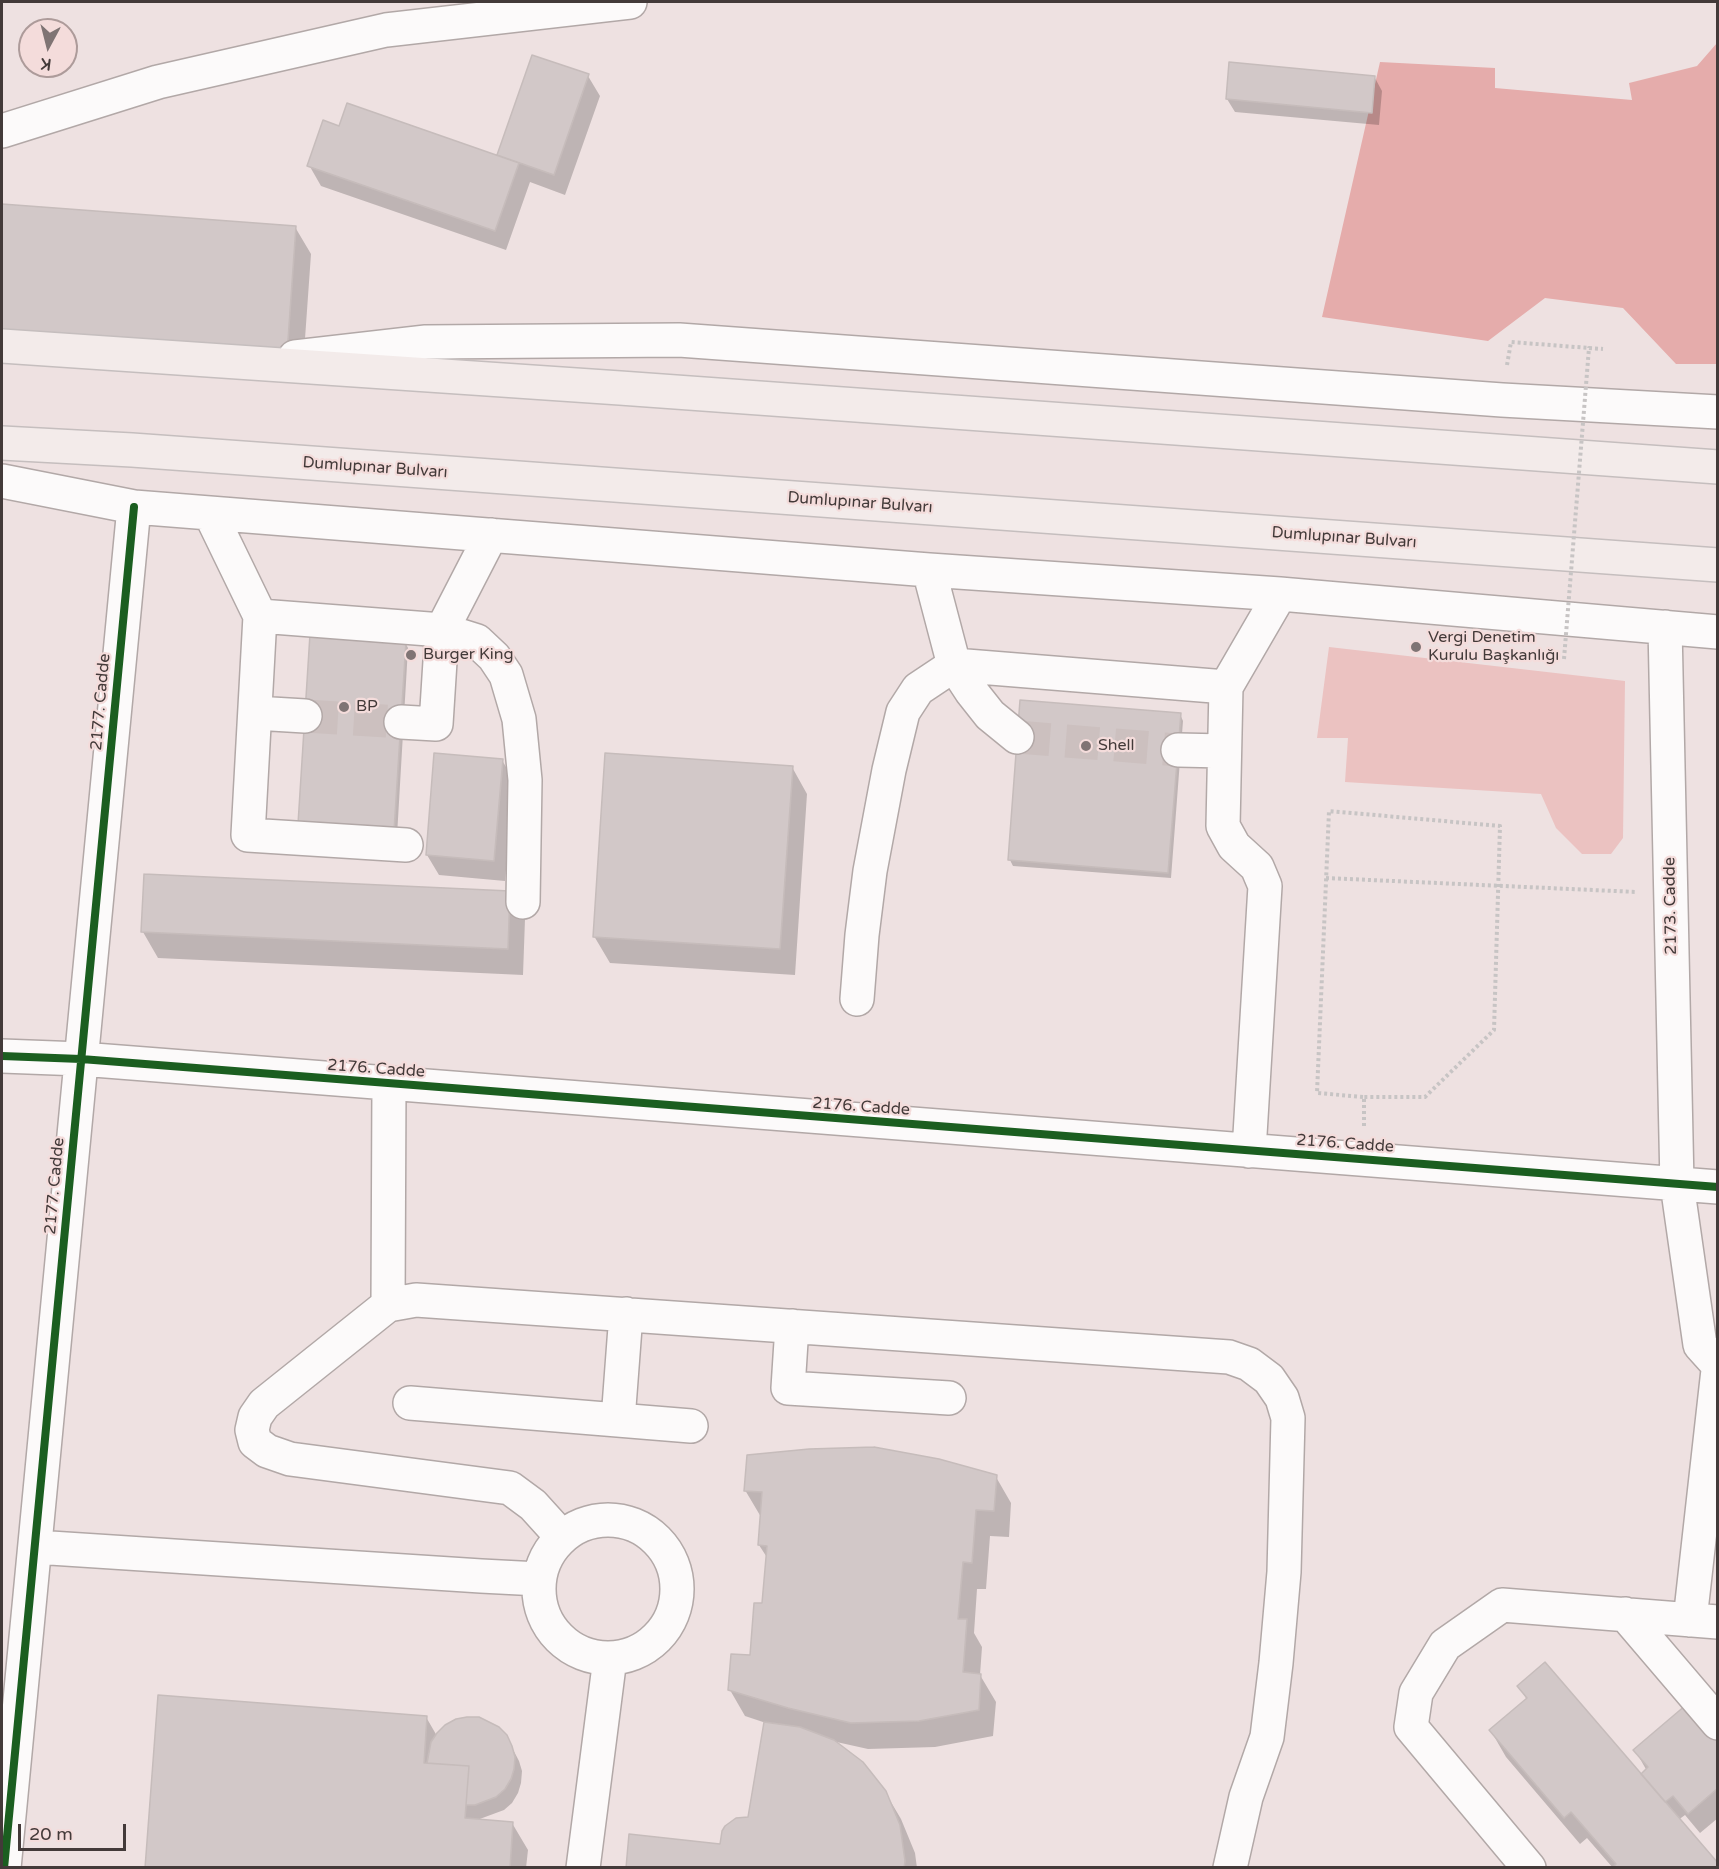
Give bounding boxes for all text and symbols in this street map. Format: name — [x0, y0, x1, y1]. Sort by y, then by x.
north arrow — [18, 18, 78, 78]
text: K — [40, 53, 53, 74]
street label: Dumlupınar Bulvarı — [302, 453, 448, 483]
street label: Dumlupınar Bulvarı — [787, 488, 933, 518]
street label: Dumlupınar Bulvarı — [1271, 523, 1417, 553]
place label: Vergi Denetim Kurulu Başkanlığı — [1428, 628, 1559, 666]
marker: Vergi Denetim Kurulu Başkanlığı — [1409, 640, 1423, 654]
place label: Burger King — [423, 645, 514, 665]
marker: Burger King — [404, 648, 418, 662]
street label: 2177. Cadde — [87, 653, 115, 751]
place label: BP — [356, 697, 378, 717]
marker: BP — [337, 700, 351, 714]
place label: Shell — [1098, 736, 1134, 756]
marker: Shell — [1079, 739, 1093, 753]
street label: 2173. Cadde — [1661, 857, 1681, 955]
street label: 2176. Cadde — [327, 1056, 425, 1082]
street label: 2176. Cadde — [812, 1094, 910, 1120]
street label: 2176. Cadde — [1296, 1131, 1394, 1157]
street label: 2177. Cadde — [41, 1137, 69, 1235]
scale bar — [21, 1812, 129, 1850]
text: 20 m — [29, 1823, 73, 1845]

